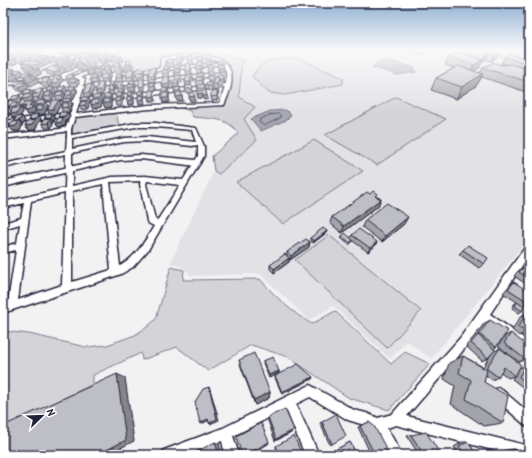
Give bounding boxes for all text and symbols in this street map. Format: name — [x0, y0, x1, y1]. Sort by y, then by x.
north arrow — [22, 396, 62, 436]
text: N — [44, 407, 59, 418]

